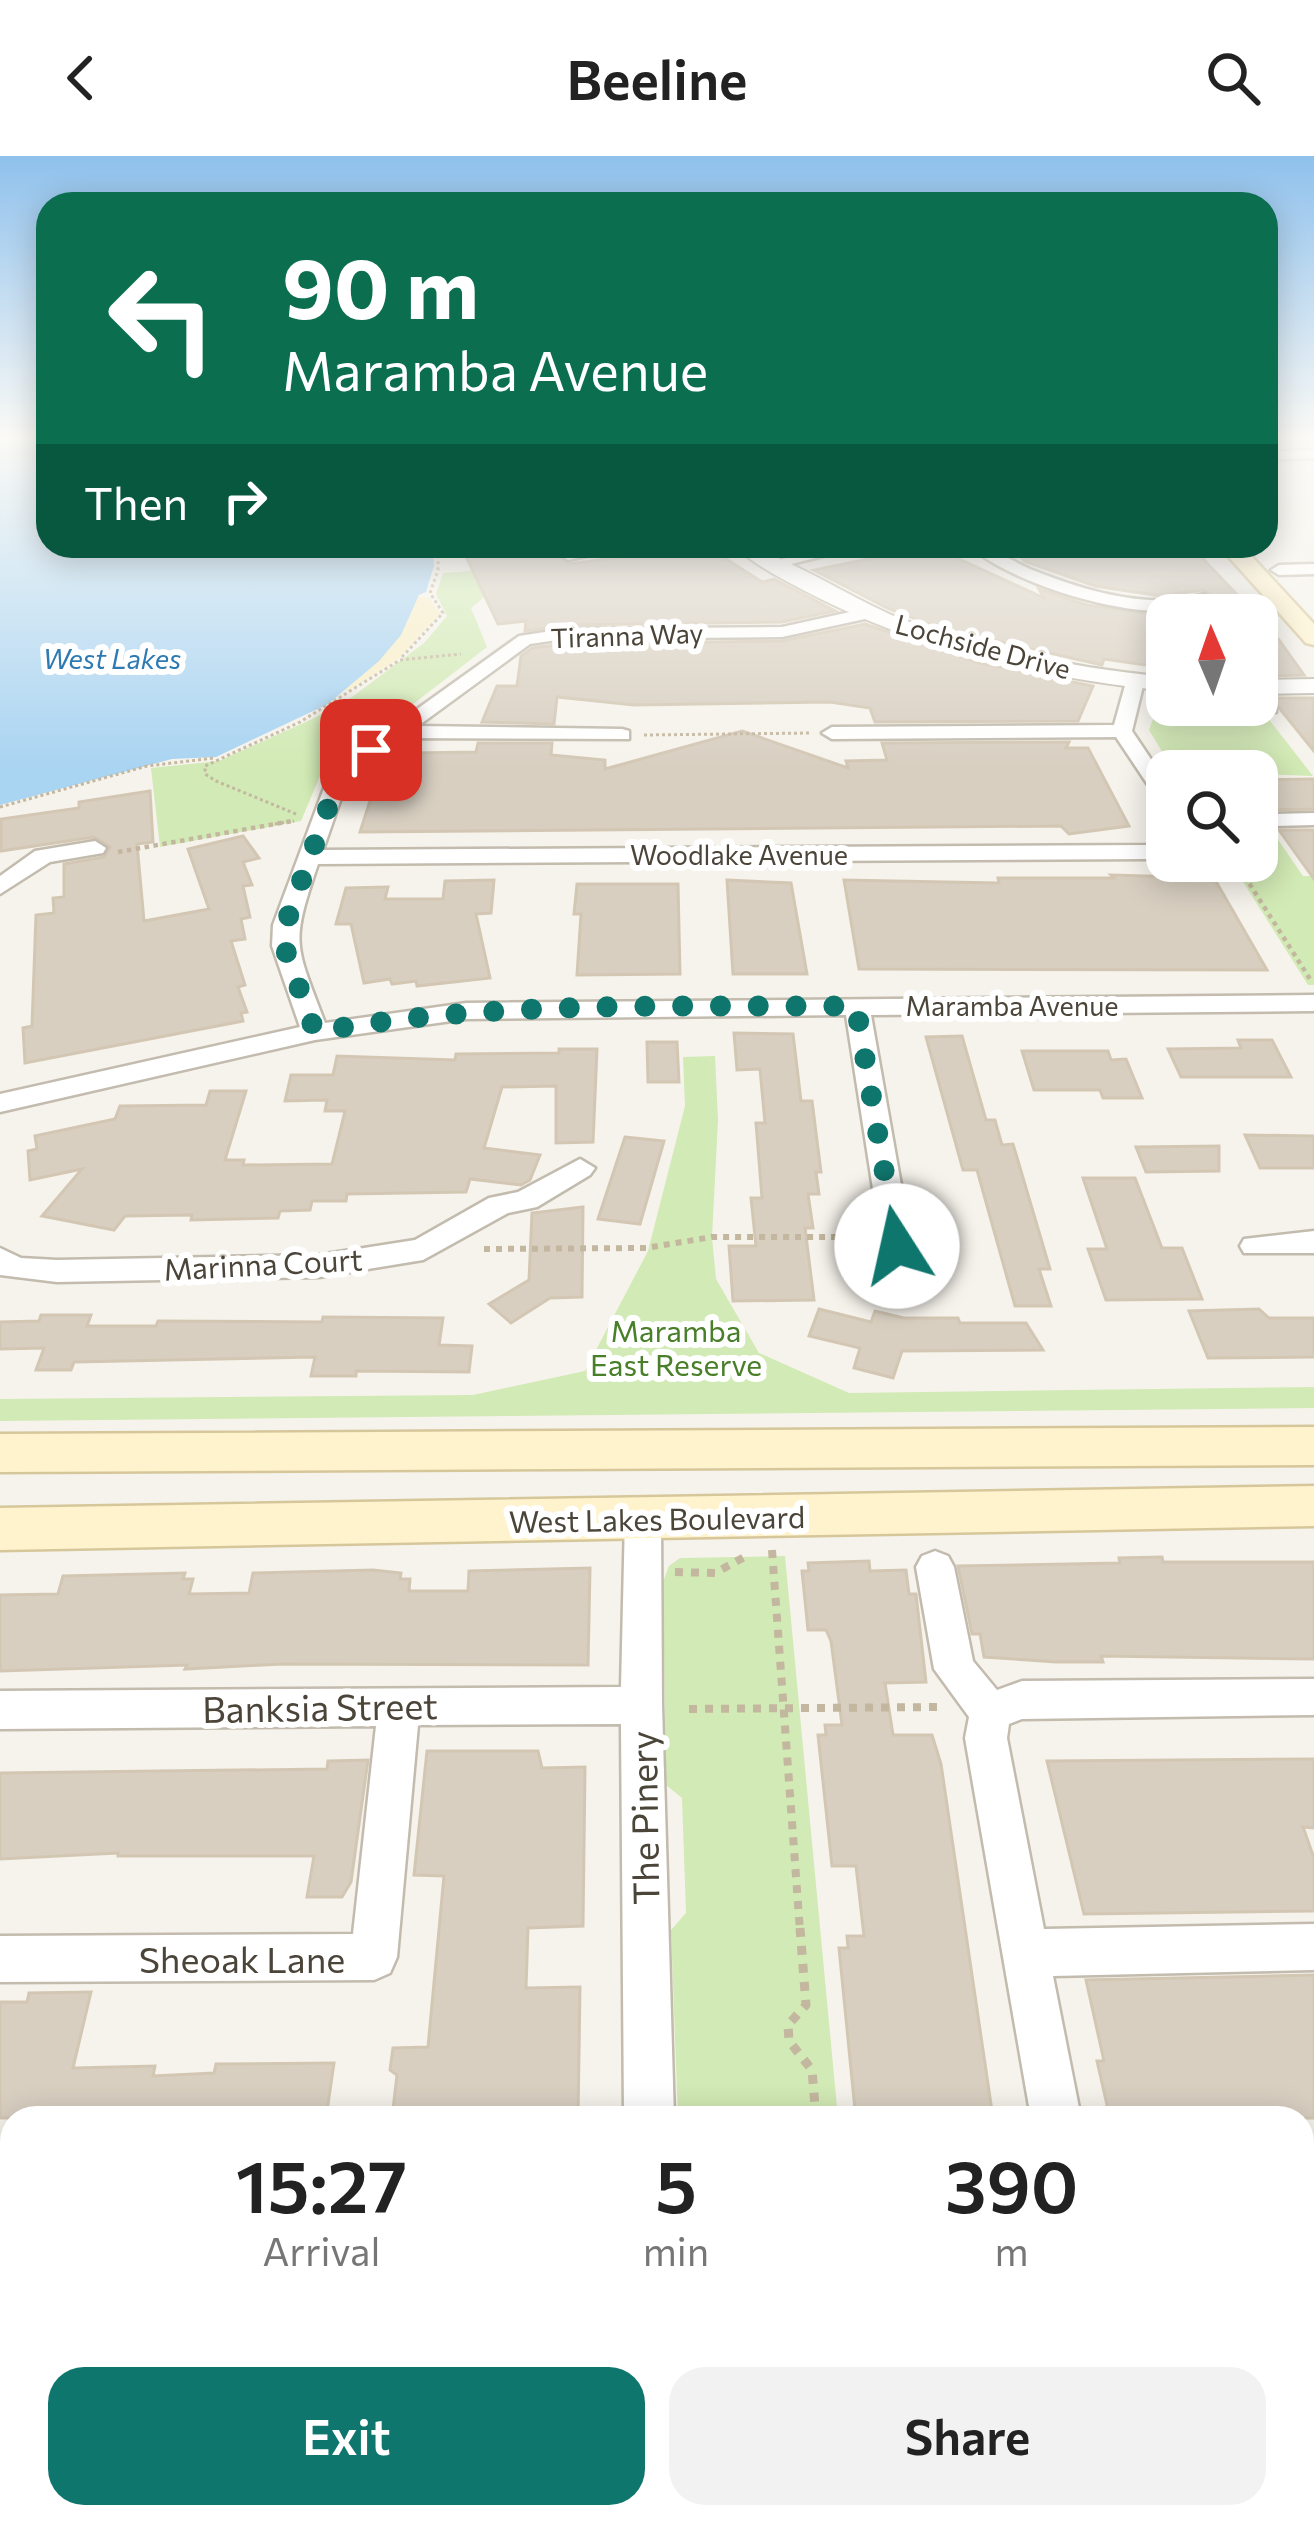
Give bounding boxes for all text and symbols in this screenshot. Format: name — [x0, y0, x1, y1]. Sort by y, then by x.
icon: back — [48, 45, 114, 111]
text: Beeline — [566, 45, 748, 111]
icon: search — [1200, 45, 1266, 111]
text: 90 m — [282, 234, 479, 336]
icon: left — [84, 240, 240, 396]
text: Maramba Avenue — [282, 336, 708, 402]
icon: right — [212, 468, 278, 534]
text: Then — [84, 474, 188, 529]
north arrow — [1146, 594, 1278, 726]
map controls — [1146, 594, 1278, 882]
street label: Lochside Drive — [892, 607, 1074, 685]
street label: Tiranna Way — [550, 616, 704, 654]
water label: West Lakes — [43, 642, 181, 675]
pin — [320, 699, 422, 801]
icon: arrive — [338, 717, 404, 783]
button: search — [1146, 750, 1278, 882]
street label: Woodlake Avenue — [630, 838, 848, 871]
street label: Maramba Avenue — [905, 989, 1119, 1022]
position arrow — [834, 1183, 960, 1309]
street label: Marinna Court — [163, 1239, 363, 1287]
park label: Maramba East Reserve — [590, 1311, 762, 1382]
street label: West Lakes Boulevard — [509, 1497, 805, 1539]
street label: Banksia Street — [202, 1682, 438, 1730]
street label: The Pinery — [619, 1731, 667, 1905]
street label: Sheoak Lane — [139, 1936, 345, 1980]
text: 15:27 — [236, 2140, 407, 2228]
text: 5 — [655, 2140, 697, 2228]
text: 390 — [945, 2140, 1078, 2228]
text: Arrival — [262, 2226, 380, 2274]
text: min — [643, 2226, 709, 2274]
text: m — [995, 2226, 1029, 2274]
button: Exit — [48, 2367, 645, 2505]
button: Share — [669, 2367, 1266, 2505]

